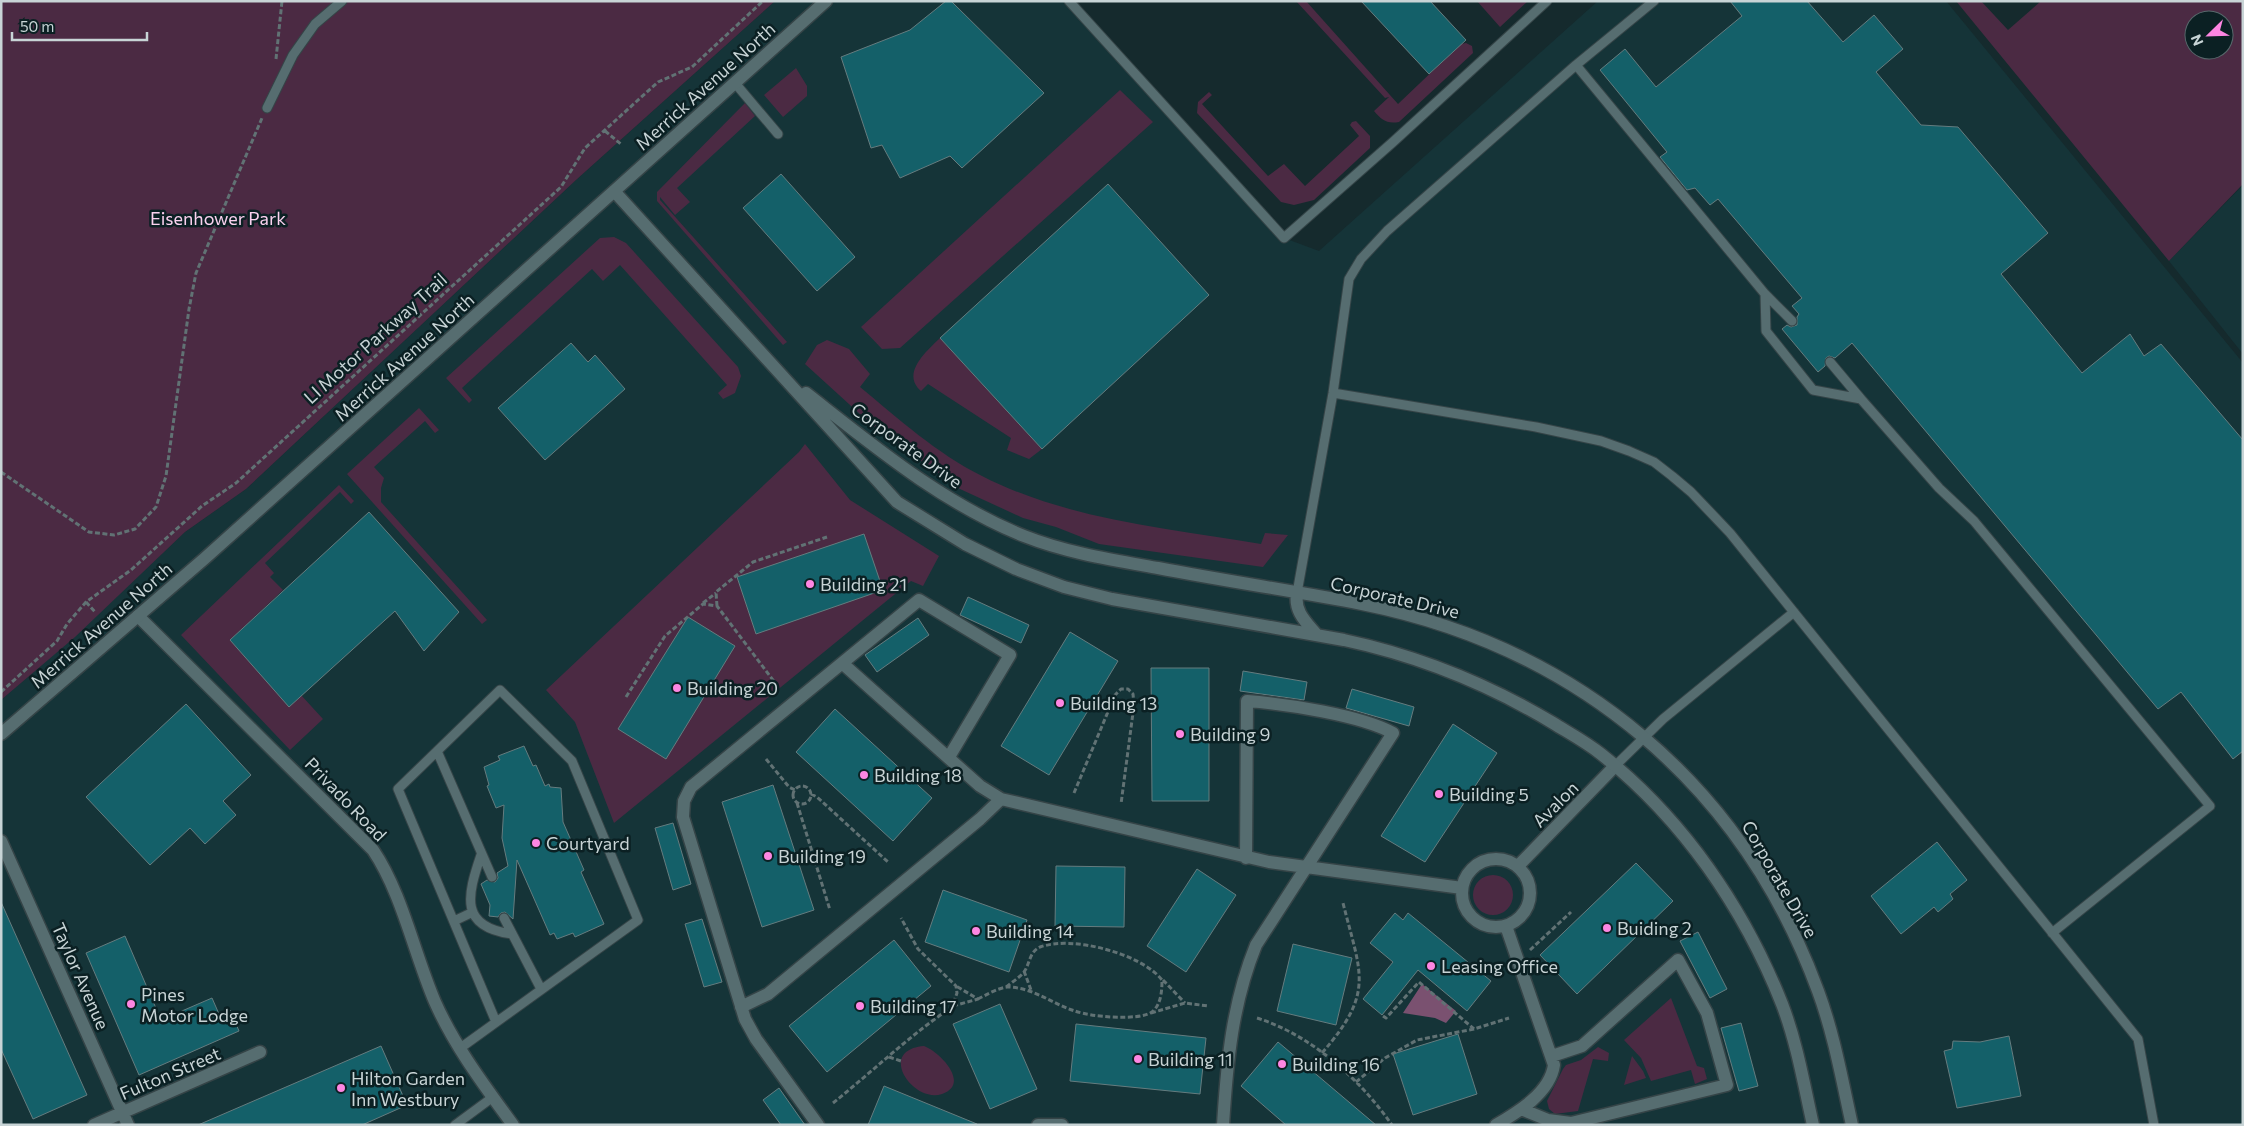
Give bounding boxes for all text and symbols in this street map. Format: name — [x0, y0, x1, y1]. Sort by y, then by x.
scale bar — [12, 10, 148, 42]
north arrow — [2184, 10, 2234, 60]
text: 50 m — [20, 17, 54, 35]
street label: Merrick Avenue North — [631, 17, 779, 155]
text: N — [2187, 32, 2206, 48]
park label: Eisenhower Park — [150, 207, 286, 229]
street label: LI Motor Parkway Trail — [299, 268, 451, 408]
street label: Merrick Avenue North — [330, 288, 478, 426]
street label: Corporate Drive — [847, 397, 967, 493]
street label: Merrick Avenue North — [26, 557, 176, 693]
street label: Corporate Drive — [1328, 571, 1462, 623]
place label: Building 21 — [820, 573, 907, 595]
marker: Building 21 — [804, 578, 816, 590]
place label: Building 20 — [687, 677, 778, 699]
marker: Building 20 — [671, 682, 683, 694]
place label: Building 13 — [1070, 692, 1157, 714]
marker: Building 13 — [1054, 697, 1066, 709]
place label: Building 9 — [1190, 723, 1270, 745]
marker: Building 9 — [1174, 728, 1186, 740]
street label: Privado Road — [300, 752, 392, 846]
place label: Building 18 — [874, 764, 962, 786]
marker: Building 18 — [858, 769, 870, 781]
street label: Avalon — [1527, 776, 1583, 832]
place label: Building 5 — [1449, 783, 1529, 805]
marker: Building 5 — [1433, 788, 1445, 800]
street label: Corporate Drive — [1738, 816, 1822, 942]
place label: Courtyard — [546, 832, 630, 854]
marker: Courtyard — [530, 837, 542, 849]
place label: Building 19 — [778, 845, 866, 867]
marker: Building 19 — [762, 850, 774, 862]
place label: Buiding 2 — [1617, 917, 1692, 939]
street label: Taylor Avenue — [48, 919, 114, 1033]
place label: Building 14 — [986, 920, 1074, 942]
marker: Buiding 2 — [1601, 922, 1613, 934]
marker: Building 14 — [970, 925, 982, 937]
place label: Leasing Office — [1441, 955, 1558, 977]
marker: Leasing Office — [1425, 960, 1437, 972]
place label: Pines Motor Lodge — [141, 983, 248, 1026]
place label: Building 17 — [870, 995, 957, 1017]
marker: Pines Motor Lodge — [125, 998, 137, 1010]
marker: Building 17 — [854, 1000, 866, 1012]
street label: Fulton Street — [116, 1042, 224, 1104]
place label: Building 11 — [1148, 1048, 1233, 1070]
marker: Building 11 — [1132, 1053, 1144, 1065]
place label: Building 16 — [1292, 1053, 1380, 1075]
marker: Building 16 — [1276, 1058, 1288, 1070]
place label: Hilton Garden Inn Westbury — [351, 1067, 465, 1110]
marker: Hilton Garden Inn Westbury — [335, 1082, 347, 1094]

